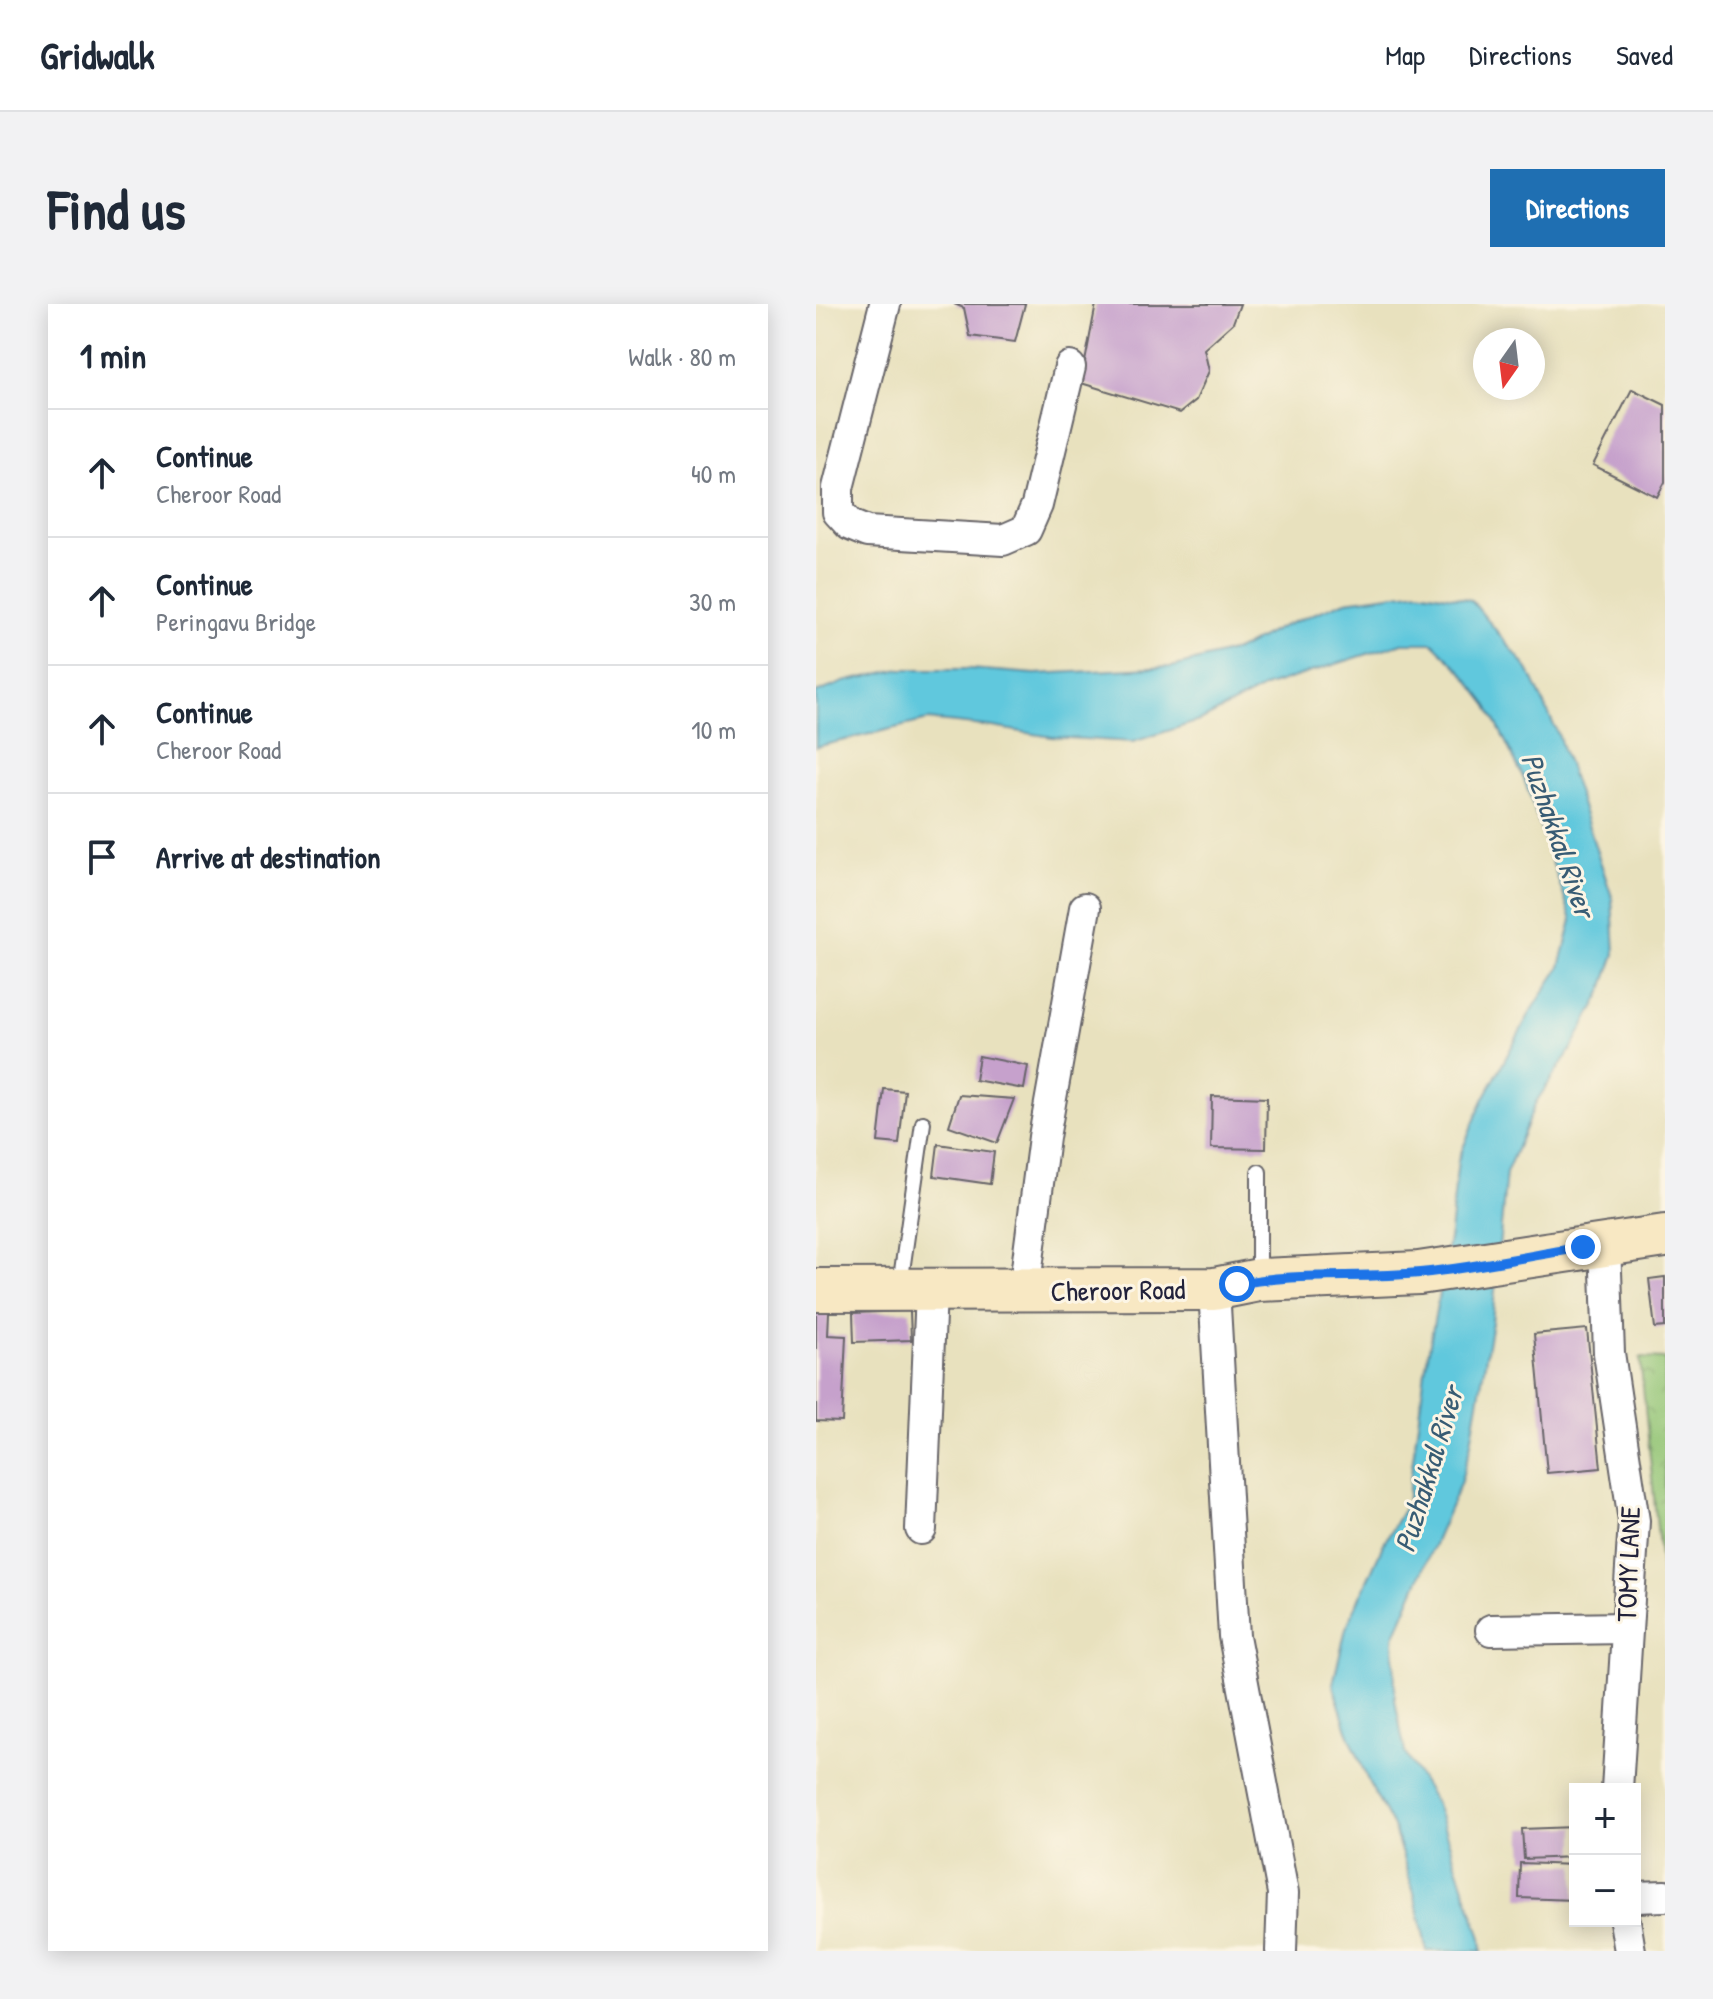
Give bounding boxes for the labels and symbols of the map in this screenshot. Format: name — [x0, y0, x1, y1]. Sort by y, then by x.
north arrow — [1473, 328, 1545, 400]
water label: Puzhakkal River — [1512, 748, 1607, 926]
route end — [1565, 1229, 1601, 1265]
route start — [1219, 1266, 1255, 1302]
street label: Cheroor Road — [1050, 1270, 1186, 1310]
water label: Puzhakkal River — [1384, 1378, 1473, 1557]
street label: TOMY LANE — [1607, 1506, 1649, 1622]

